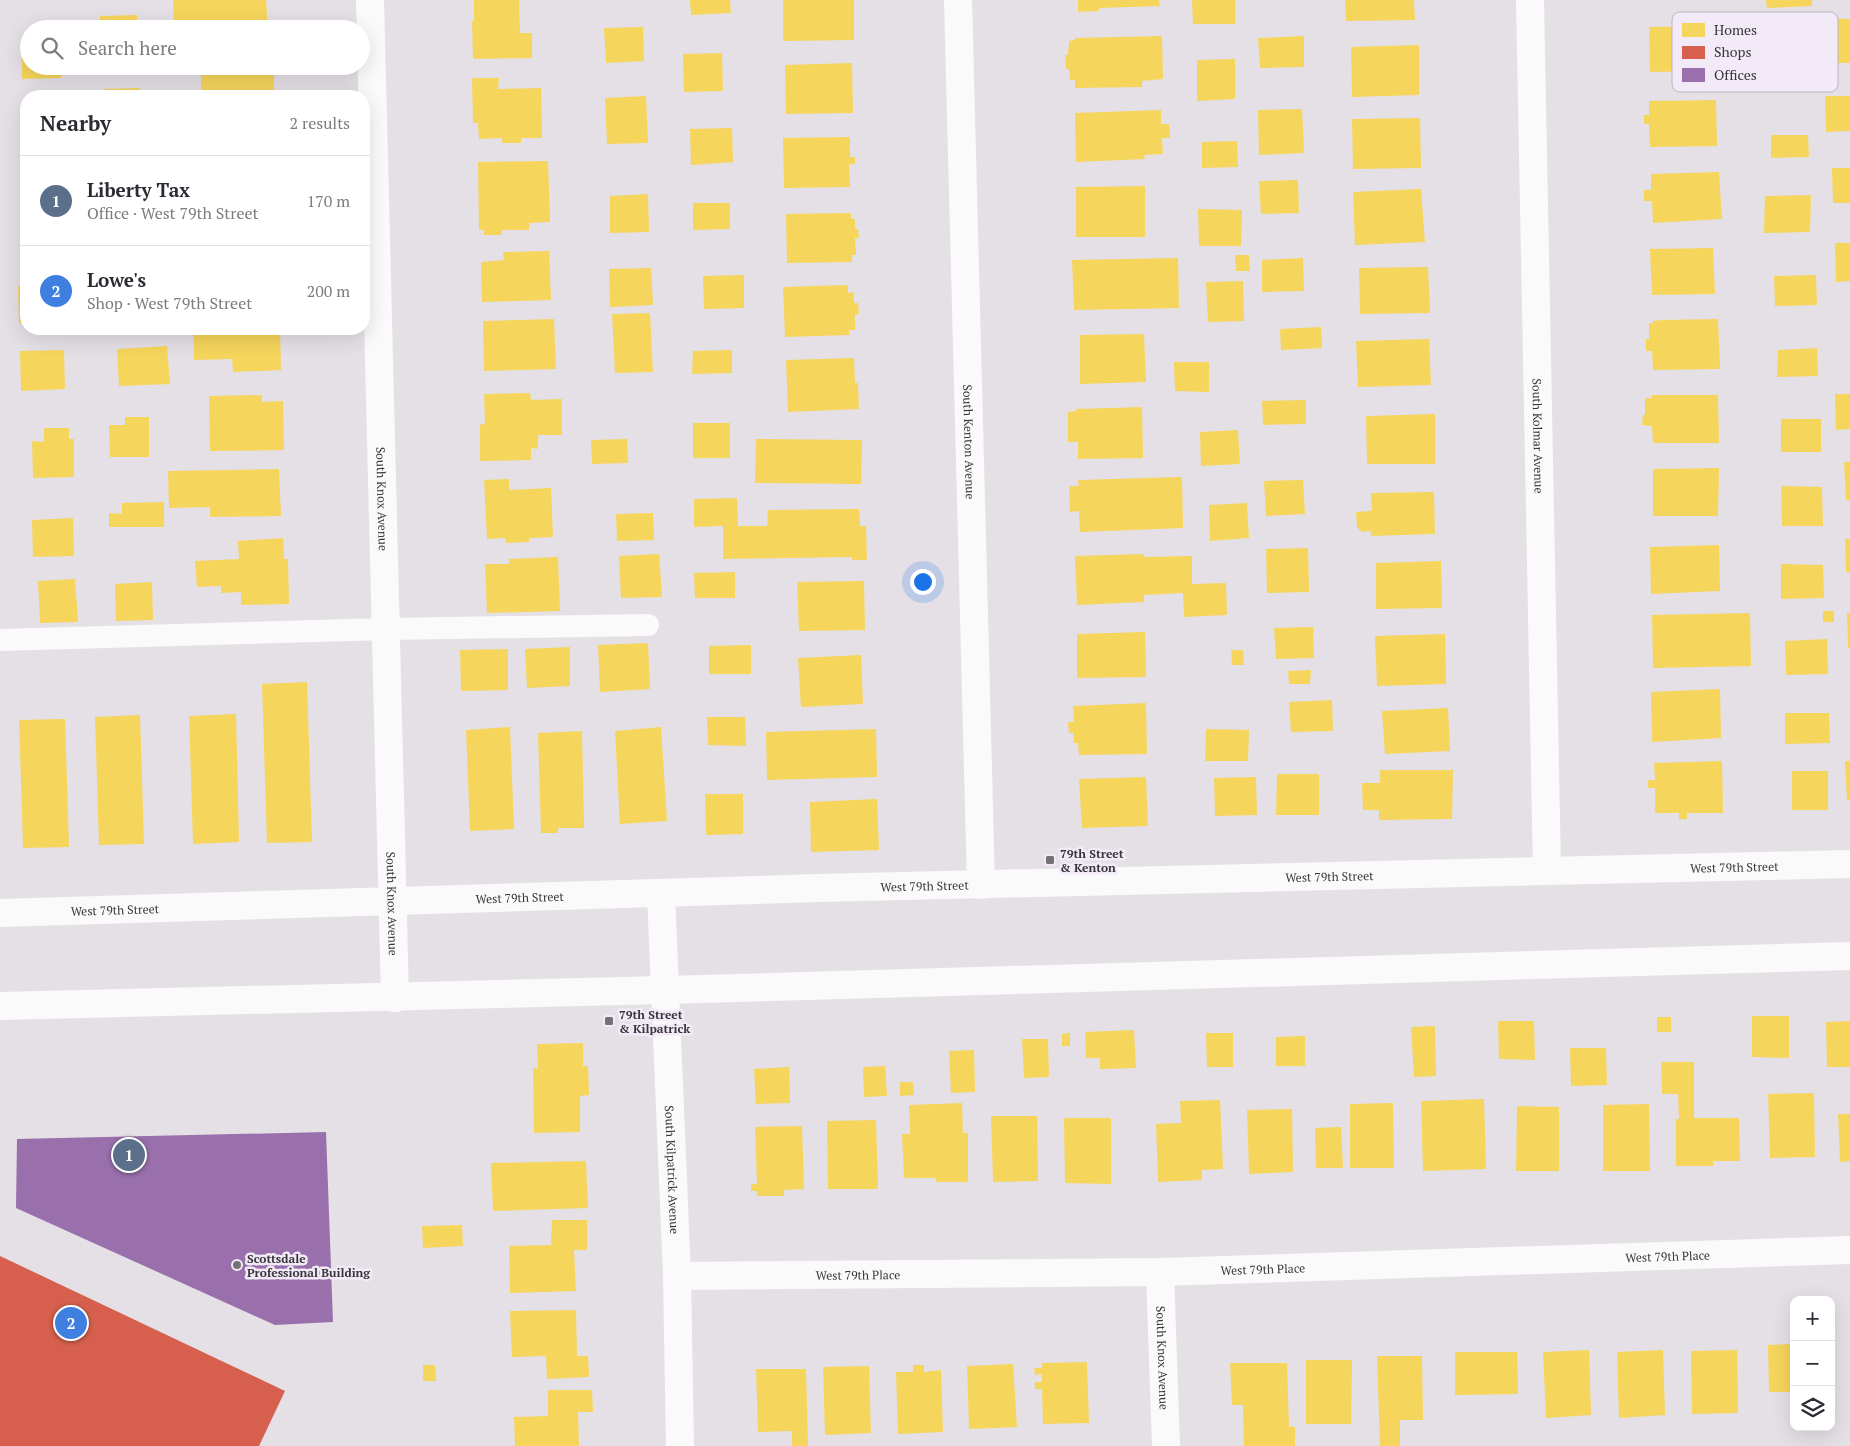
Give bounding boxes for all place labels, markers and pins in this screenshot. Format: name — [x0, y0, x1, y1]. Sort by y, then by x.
place label: 79th Street & Kenton — [1060, 846, 1124, 875]
marker: 79th Street & Kenton — [1044, 854, 1056, 866]
place label: 79th Street & Kilpatrick — [619, 1007, 690, 1036]
marker: 79th Street & Kilpatrick — [603, 1015, 615, 1027]
pin: 1 — [113, 1136, 145, 1174]
place label: Scottsdale Professional Building — [247, 1251, 370, 1280]
marker: Scottsdale Professional Building — [231, 1259, 243, 1271]
pin: 2 — [55, 1304, 87, 1342]

